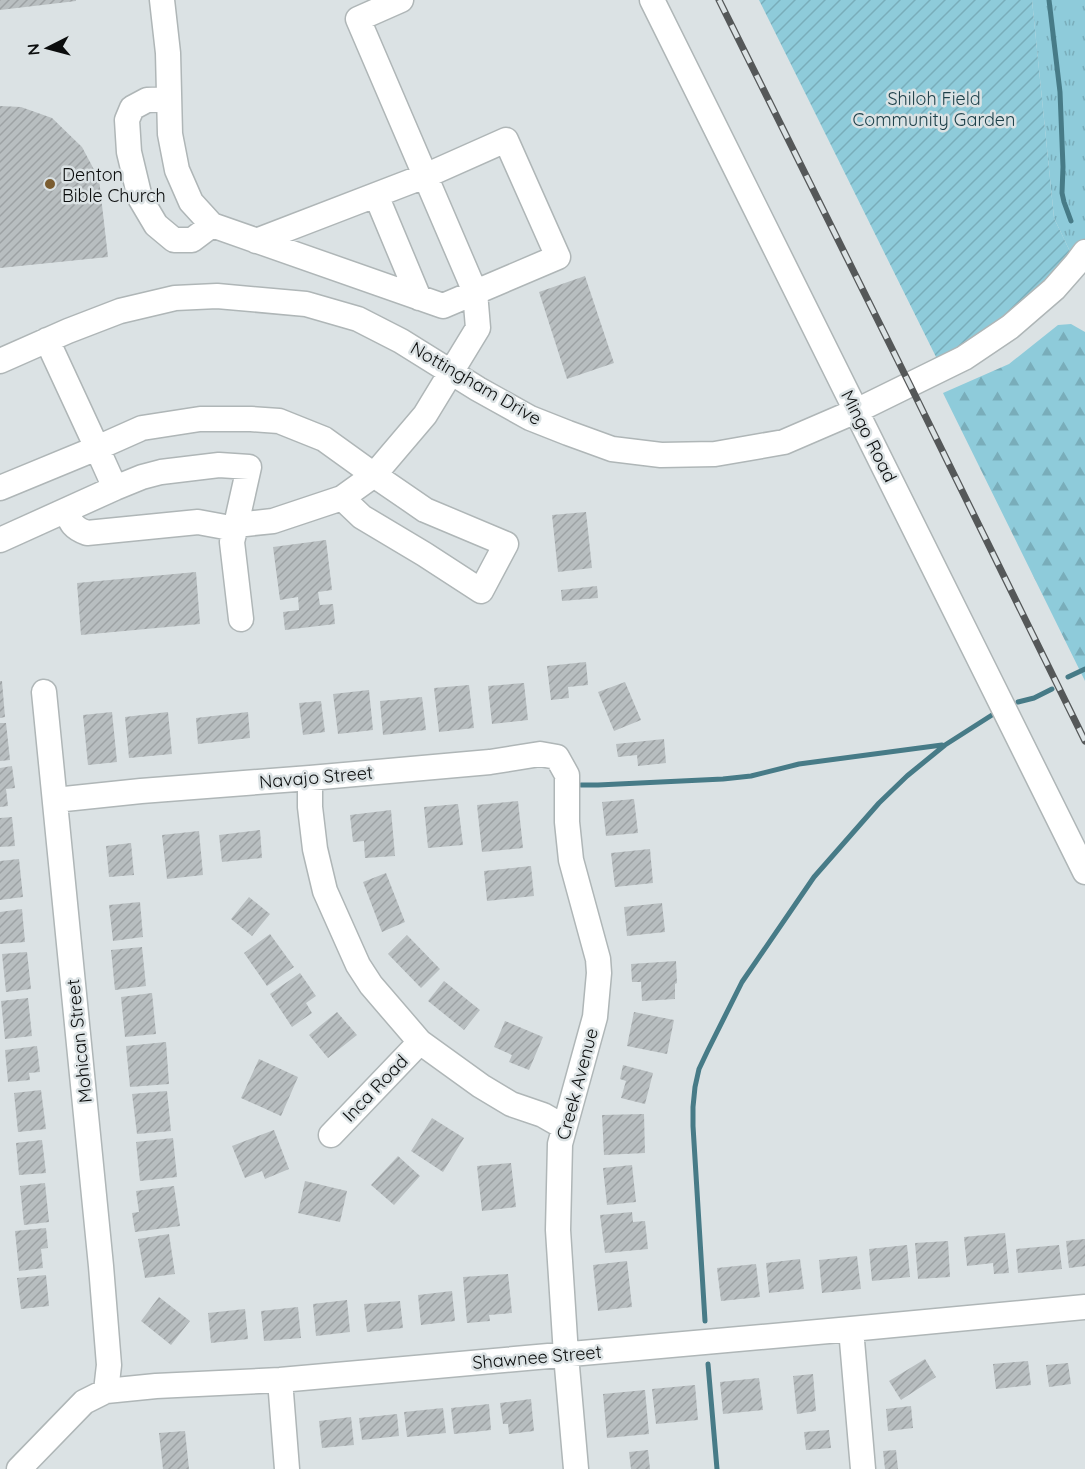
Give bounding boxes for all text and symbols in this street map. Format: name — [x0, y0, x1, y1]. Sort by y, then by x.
north arrow — [18, 18, 78, 78]
text: N — [23, 43, 44, 56]
park label: Shiloh Field Community Garden — [853, 87, 1015, 131]
place label: Denton Bible Church — [62, 163, 166, 207]
marker: Denton Bible Church — [43, 177, 57, 191]
street label: Nottingham Drive — [406, 336, 546, 430]
street label: Mingo Road — [836, 386, 902, 486]
street label: Navajo Street — [258, 761, 374, 793]
street label: Mohican Street — [61, 978, 97, 1104]
street label: Creek Avenue — [551, 1026, 603, 1142]
street label: Inca Road — [337, 1050, 413, 1126]
street label: Shawnee Street — [471, 1340, 603, 1374]

